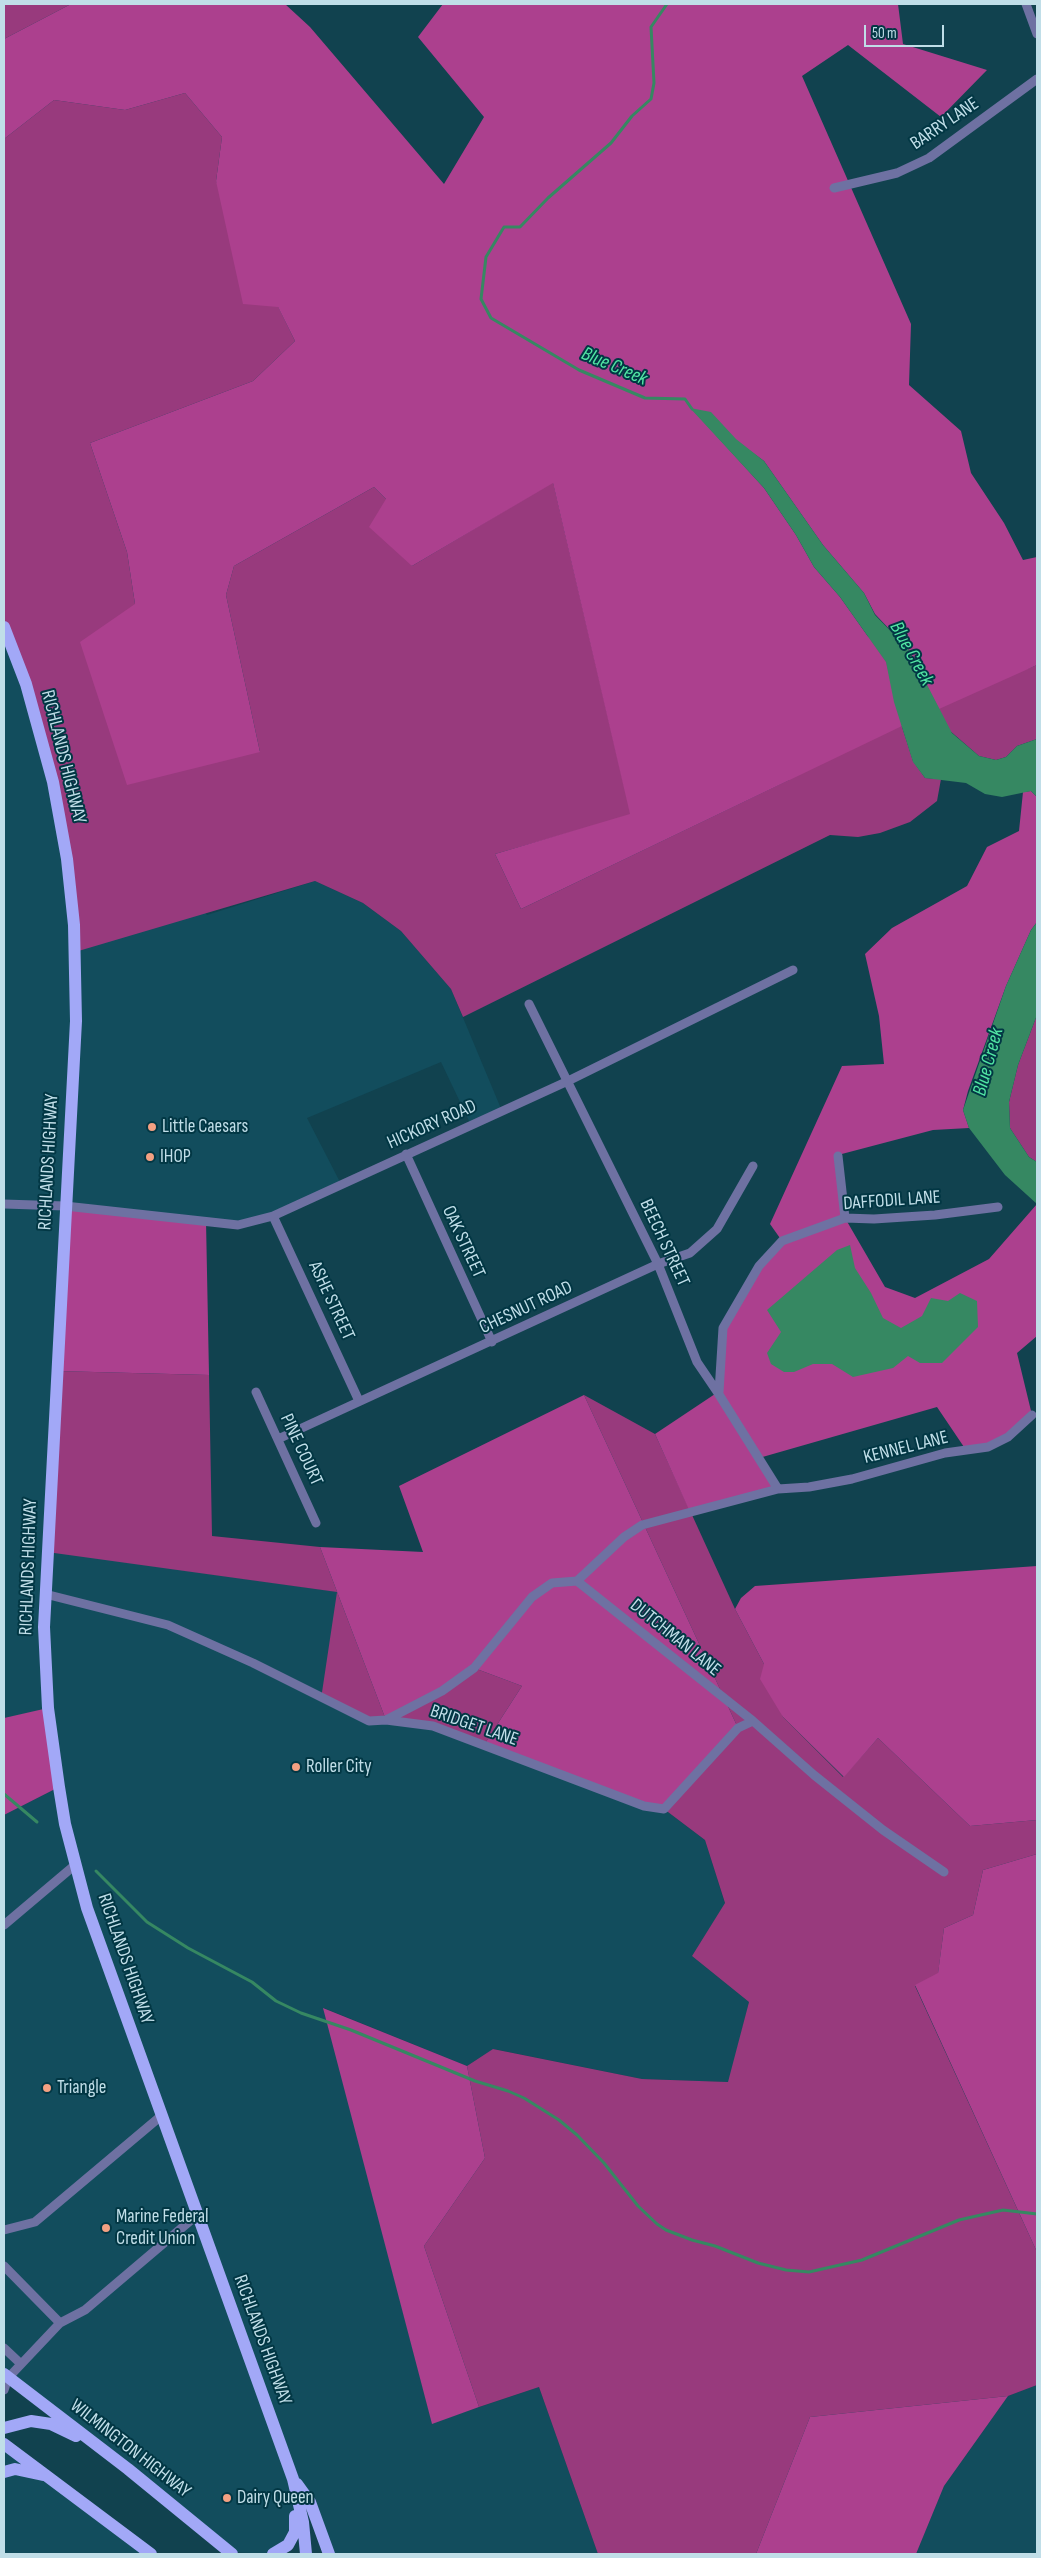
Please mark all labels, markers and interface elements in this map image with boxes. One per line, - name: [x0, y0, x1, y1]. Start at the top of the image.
- scale bar: [866, 15, 946, 47]
- text: 50 m: [872, 24, 897, 43]
- street label: BARRY LANE: [906, 93, 984, 155]
- water label: Blue Creek: [577, 342, 651, 392]
- water label: Blue Creek: [884, 618, 938, 690]
- street label: RICHLANDS HIGHWAY: [35, 688, 91, 826]
- water label: Blue Creek: [968, 1025, 1010, 1099]
- street label: RICHLANDS HIGHWAY: [34, 1093, 64, 1231]
- street label: HICKORY ROAD: [384, 1095, 480, 1155]
- place label: Little Caesars: [162, 1116, 248, 1138]
- marker: Little Caesars: [146, 1121, 158, 1133]
- place label: IHOP: [160, 1146, 191, 1168]
- marker: IHOP: [144, 1151, 156, 1163]
- street label: DAFFODIL LANE: [843, 1186, 941, 1216]
- street label: BEECH STREET: [634, 1196, 694, 1290]
- street label: OAK STREET: [436, 1202, 490, 1282]
- street label: ASHE STREET: [303, 1258, 359, 1344]
- street label: CHESNUT ROAD: [476, 1277, 576, 1339]
- street label: PINE COURT: [275, 1411, 327, 1489]
- street label: KENNEL LANE: [861, 1426, 951, 1470]
- street label: RICHLANDS HIGHWAY: [15, 1498, 43, 1636]
- street label: DUTCHMAN LANE: [625, 1595, 725, 1681]
- street label: BRIDGET LANE: [427, 1700, 521, 1752]
- place label: Roller City: [306, 1756, 372, 1778]
- marker: Roller City: [290, 1761, 302, 1773]
- street label: RICHLANDS HIGHWAY: [92, 1891, 158, 2027]
- place label: Triangle: [57, 2077, 106, 2099]
- marker: Triangle: [41, 2082, 53, 2094]
- place label: Marine Federal Credit Union: [116, 2206, 209, 2250]
- marker: Marine Federal Credit Union: [100, 2222, 112, 2234]
- street label: RICHLANDS HIGHWAY: [228, 2272, 296, 2408]
- street label: WILMINGTON HIGHWAY: [65, 2395, 195, 2503]
- place label: Dairy Queen: [237, 2487, 314, 2509]
- marker: Dairy Queen: [221, 2492, 233, 2504]

